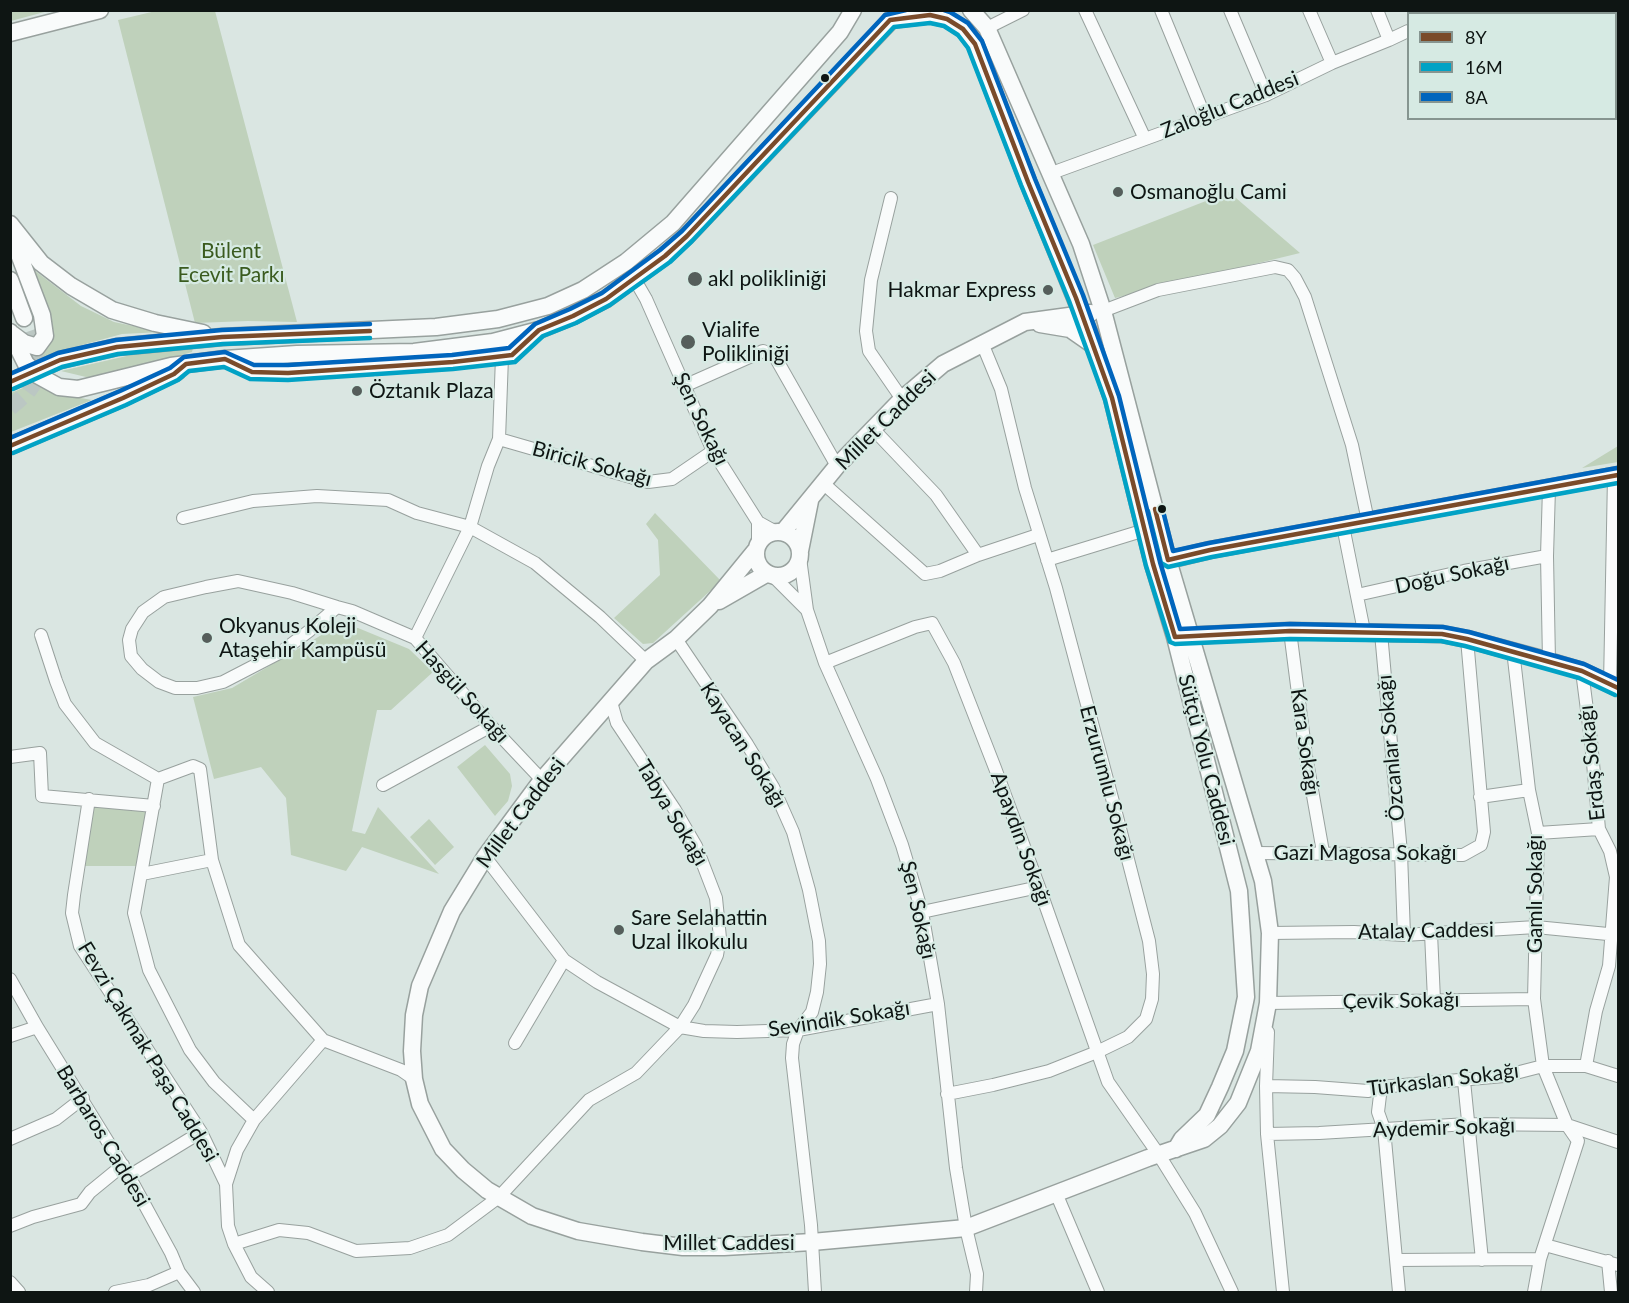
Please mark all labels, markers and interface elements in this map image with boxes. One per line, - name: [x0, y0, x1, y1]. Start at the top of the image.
- legend: [1407, 12, 1617, 120]
- text: 8Y: [1465, 26, 1487, 48]
- text: 16M: [1465, 56, 1503, 78]
- street label: Zaloğlu Caddesi: [1158, 66, 1302, 144]
- unlabelled marker: [819, 72, 831, 84]
- text: 8A: [1465, 86, 1488, 108]
- place label: Osmanoğlu Cami: [1130, 179, 1287, 205]
- marker: Osmanoğlu Cami: [1111, 185, 1125, 199]
- park label: Bülent Ecevit Parkı: [177, 238, 285, 288]
- place label: akl polikliniği: [708, 266, 826, 292]
- marker: akl polikliniği: [686, 270, 704, 288]
- place label: Hakmar Express: [888, 277, 1036, 303]
- marker: Hakmar Express: [1041, 283, 1055, 297]
- place label: Vialife Polikliniği: [702, 317, 789, 367]
- marker: Vialife Polikliniği: [679, 333, 697, 351]
- street label: Millet Caddesi: [831, 365, 941, 475]
- street label: Şen Sokağı: [668, 369, 734, 469]
- place label: Öztanık Plaza: [369, 378, 494, 404]
- marker: Öztanık Plaza: [350, 384, 364, 398]
- street label: Biricik Sokağı: [530, 436, 654, 492]
- unlabelled marker: [1156, 503, 1168, 515]
- street label: Doğu Sokağı: [1393, 551, 1511, 599]
- place label: Okyanus Koleji Ataşehir Kampüsü: [219, 613, 386, 663]
- marker: Okyanus Koleji Ataşehir Kampüsü: [200, 631, 214, 645]
- street label: Hasgül Sokağı: [410, 636, 514, 748]
- street label: Sütçü Yolu Caddesi: [1173, 672, 1239, 848]
- street label: Özcanlar Sokağı: [1372, 674, 1410, 822]
- street label: Kayacan Sokağı: [694, 678, 792, 812]
- street label: Kara Sokağı: [1285, 687, 1325, 797]
- street label: Erzurumlu Sokağı: [1074, 703, 1140, 863]
- street label: Erdaş Sokağı: [1573, 704, 1611, 822]
- street label: Millet Caddesi: [471, 753, 571, 873]
- street label: Tabya Sokağı: [631, 756, 713, 870]
- street label: Apaydın Sokağı: [985, 768, 1057, 910]
- street label: Gamlı Sokağı: [1522, 835, 1548, 953]
- street label: Gazi Magosa Sokağı: [1273, 840, 1457, 866]
- street label: Şen Sokağı: [894, 859, 942, 961]
- place label: Sare Selahattin Uzal İlkokulu: [631, 905, 767, 955]
- street label: Atalay Caddesi: [1358, 917, 1494, 945]
- marker: Sare Selahattin Uzal İlkokulu: [612, 923, 626, 937]
- street label: Fevzi Çakmak Paşa Caddesi: [72, 937, 224, 1167]
- street label: Çevik Sokağı: [1342, 987, 1460, 1015]
- street label: Sevindik Sokağı: [766, 995, 912, 1043]
- street label: Türkaslan Sokağı: [1366, 1058, 1520, 1102]
- street label: Barbaros Caddesi: [51, 1061, 155, 1211]
- street label: Aydemir Sokağı: [1372, 1113, 1516, 1143]
- street label: Millet Caddesi: [663, 1230, 795, 1256]

